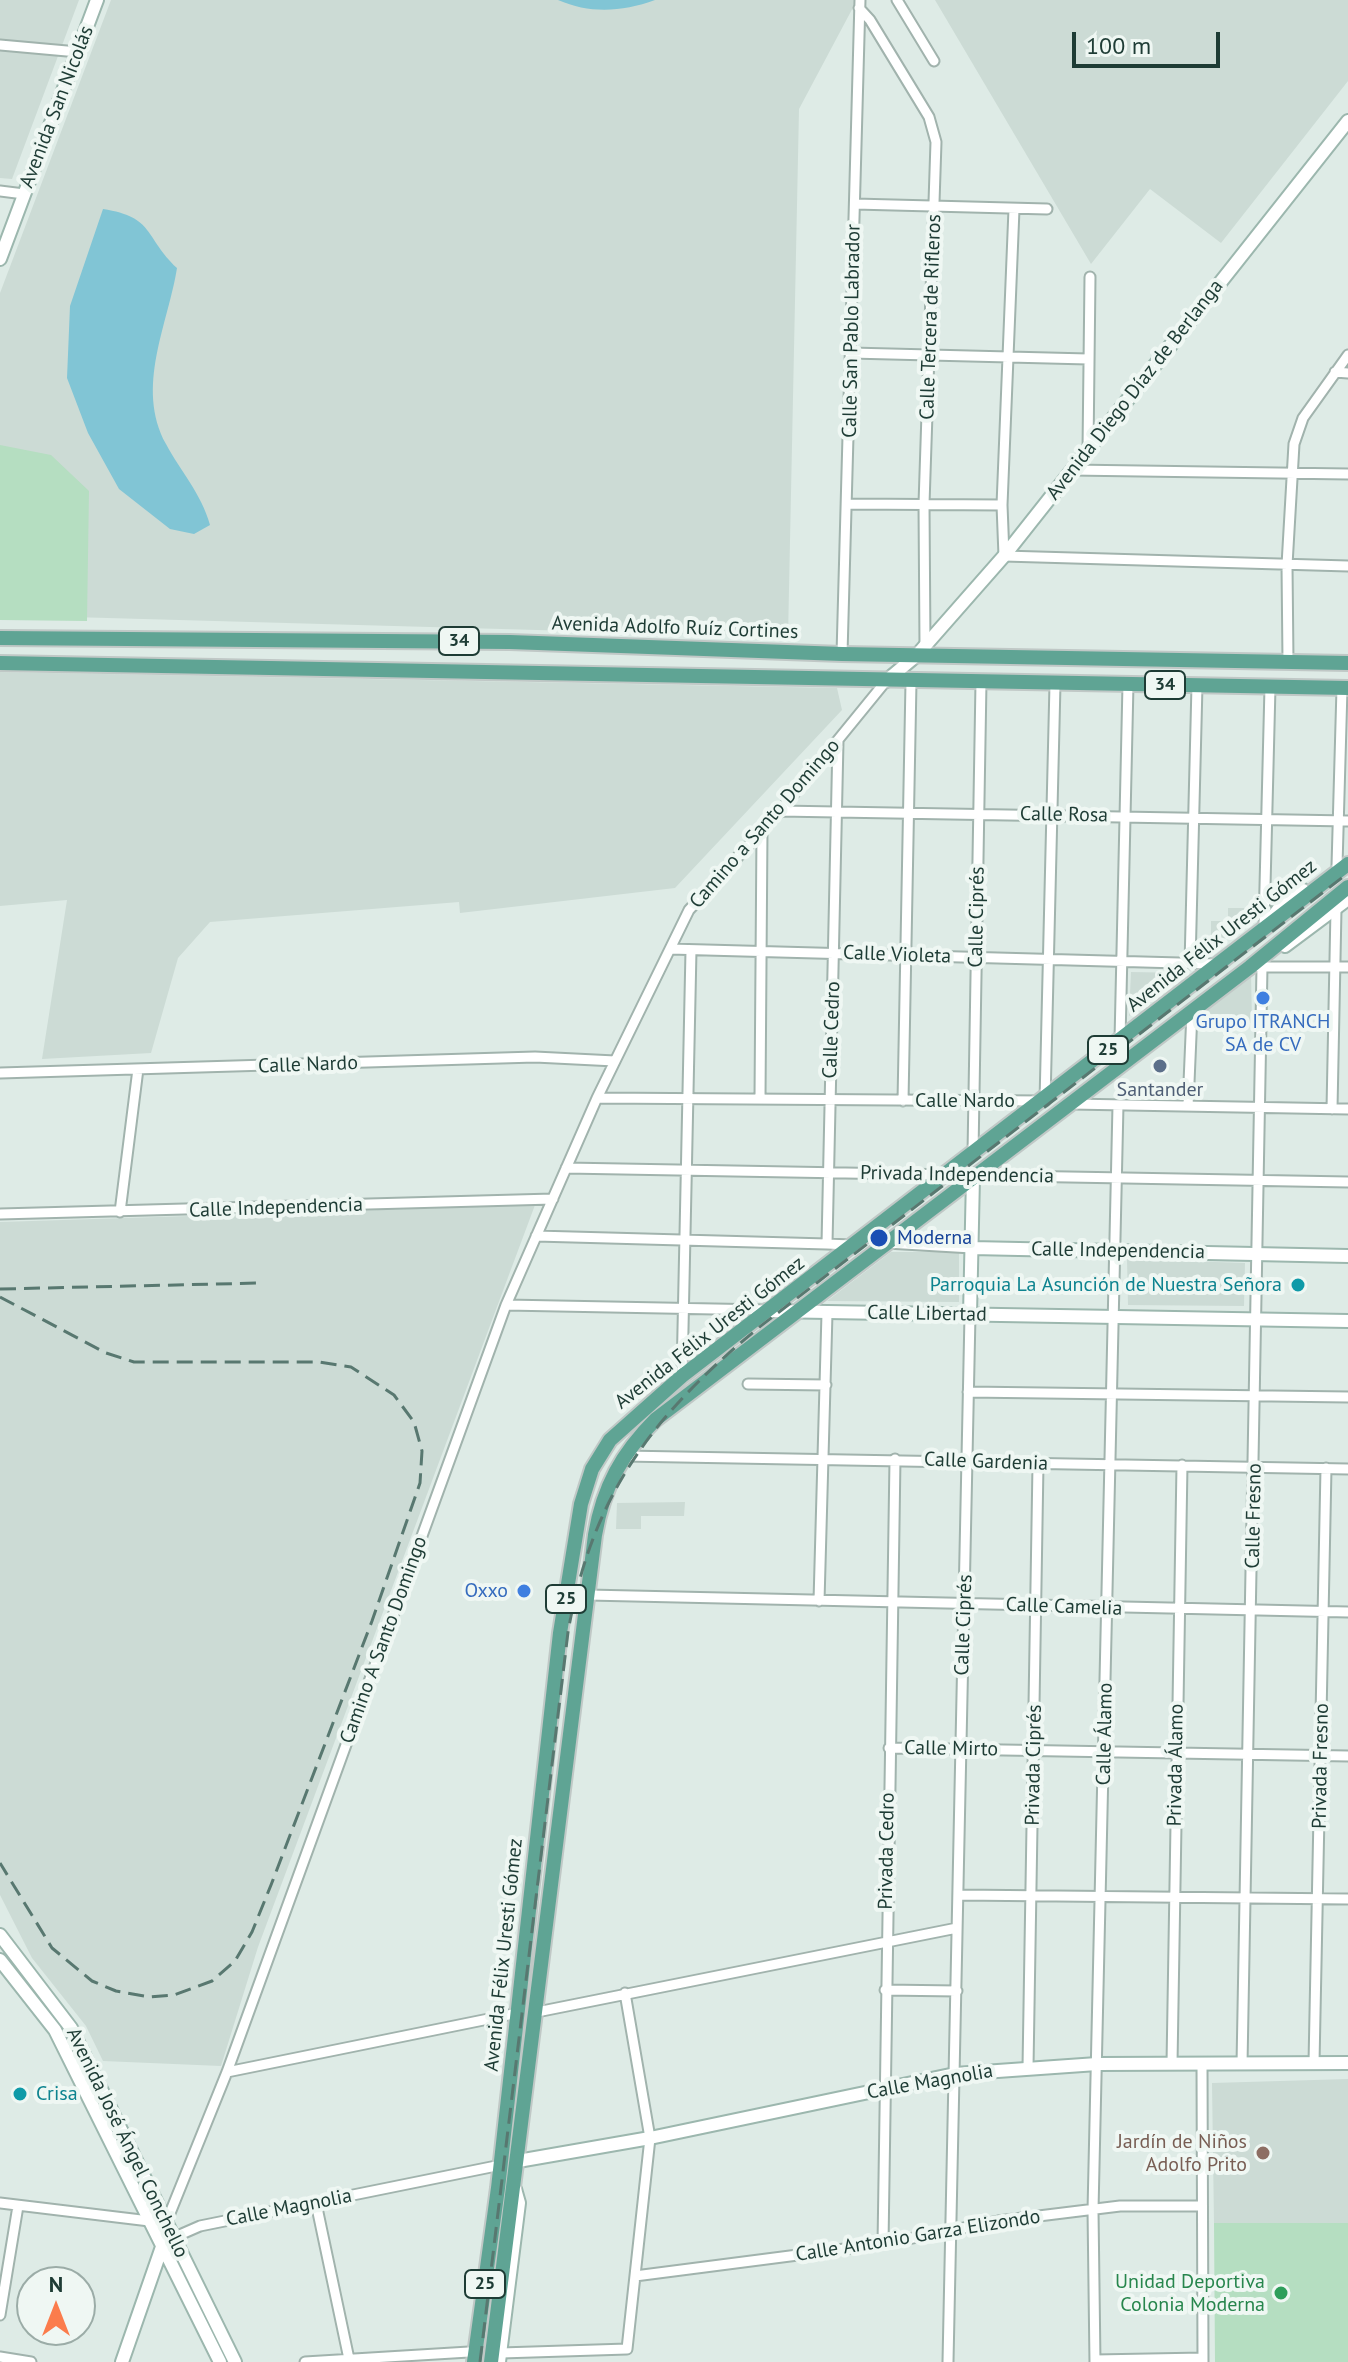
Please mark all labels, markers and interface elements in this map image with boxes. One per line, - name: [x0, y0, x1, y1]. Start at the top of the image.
- scale bar: [1076, 16, 1224, 66]
- street label: Avenida San Nicolás: [15, 22, 99, 192]
- text: 100 m: [1086, 30, 1151, 61]
- street label: Calle Tercera de Rifleros: [915, 214, 947, 420]
- street label: Calle San Pablo Labrador: [838, 224, 866, 438]
- street label: Avenida Diego Díaz de Berlanga: [1042, 275, 1228, 505]
- street label: Avenida Adolfo Ruíz Cortines: [551, 612, 799, 644]
- road number: 34: [439, 627, 479, 655]
- road number: 34: [1145, 671, 1185, 699]
- street label: Camino a Santo Domingo: [685, 734, 845, 914]
- street label: Calle Rosa: [1020, 802, 1108, 828]
- street label: Avenida Félix Uresti Gómez: [1122, 854, 1322, 1018]
- street label: Calle Ciprés: [964, 866, 990, 968]
- street label: Calle Violeta: [842, 941, 952, 969]
- street label: Calle Cedro: [818, 981, 846, 1079]
- marker: Grupo ITRANCH SA de CV: [1254, 989, 1272, 1007]
- place label: Grupo ITRANCH SA de CV: [1195, 1010, 1331, 1057]
- road number: 25: [1088, 1036, 1128, 1064]
- street label: Calle Nardo: [258, 1051, 358, 1079]
- marker: Santander: [1151, 1057, 1169, 1075]
- place label: Santander: [1117, 1078, 1203, 1102]
- street label: Calle Nardo: [915, 1089, 1015, 1113]
- street label: Privada Independencia: [860, 1161, 1054, 1189]
- street label: Calle Independencia: [189, 1193, 363, 1223]
- place label: Moderna: [897, 1226, 972, 1250]
- marker: Moderna: [868, 1227, 890, 1249]
- street label: Calle Independencia: [1031, 1237, 1205, 1265]
- street label: Avenida Félix Uresti Gómez: [610, 1251, 810, 1415]
- place label: Parroquia La Asunción de Nuestra Señora: [930, 1273, 1282, 1297]
- marker: Parroquia La Asunción de Nuestra Señora: [1289, 1276, 1307, 1294]
- street label: Calle Libertad: [867, 1301, 987, 1327]
- street label: Calle Gardenia: [923, 1448, 1049, 1476]
- street label: Calle Fresno: [1241, 1463, 1267, 1569]
- street label: Camino A Santo Domingo: [335, 1533, 433, 1747]
- street label: Calle Ciprés: [950, 1574, 978, 1676]
- place label: Oxxo: [464, 1579, 508, 1603]
- marker: Oxxo: [515, 1582, 533, 1600]
- road number: 25: [546, 1585, 586, 1613]
- street label: Calle Camelia: [1005, 1593, 1123, 1621]
- street label: Calle Álamo: [1092, 1682, 1118, 1786]
- street label: Privada Álamo: [1163, 1703, 1189, 1827]
- street label: Privada Fresno: [1308, 1703, 1334, 1829]
- street label: Privada Ciprés: [1021, 1704, 1047, 1826]
- street label: Calle Mirto: [904, 1736, 998, 1762]
- street label: Privada Cedro: [874, 1792, 900, 1910]
- street label: Avenida Félix Uresti Gómez: [480, 1837, 528, 2073]
- street label: Avenida José Ángel Conchello: [61, 2024, 193, 2262]
- street label: Calle Magnolia: [865, 2059, 995, 2105]
- place label: Crisa: [36, 2082, 78, 2106]
- marker: Crisa: [11, 2085, 29, 2103]
- place label: Jardín de Niños Adolfo Prito: [1117, 2130, 1247, 2177]
- marker: Jardín de Niños Adolfo Prito: [1254, 2144, 1272, 2162]
- street label: Calle Magnolia: [224, 2184, 354, 2232]
- street label: Calle Antonio Garza Elizondo: [794, 2205, 1042, 2267]
- north arrow: [16, 2266, 96, 2346]
- text: N: [49, 2270, 63, 2298]
- road number: 25: [465, 2270, 505, 2298]
- place label: Unidad Deportiva Colonia Moderna: [1115, 2270, 1265, 2317]
- marker: Unidad Deportiva Colonia Moderna: [1272, 2284, 1290, 2302]

